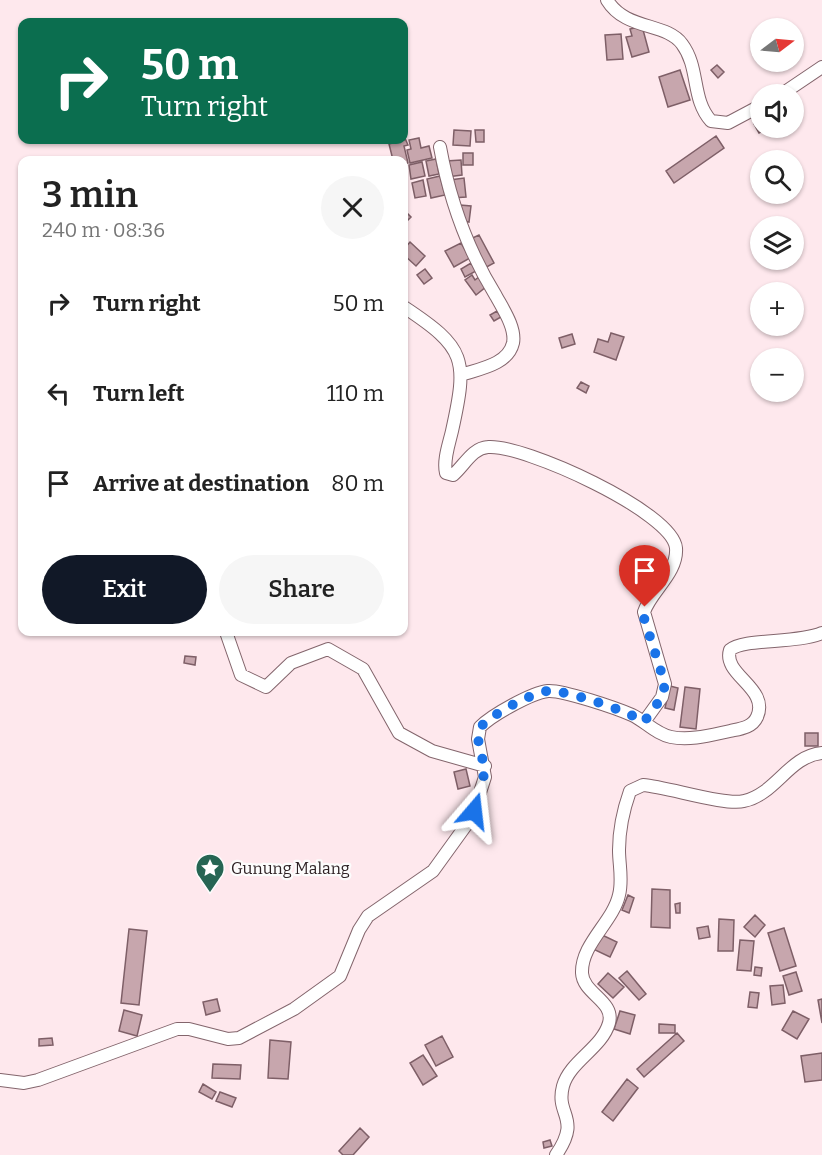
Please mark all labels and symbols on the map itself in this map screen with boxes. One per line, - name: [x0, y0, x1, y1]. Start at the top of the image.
- north arrow: [750, 18, 804, 72]
- pin: [619, 545, 670, 607]
- position arrow: [442, 779, 506, 843]
- place icon: Gunung Malang: [194, 852, 226, 894]
- place label: Gunung Malang: [231, 859, 350, 878]

